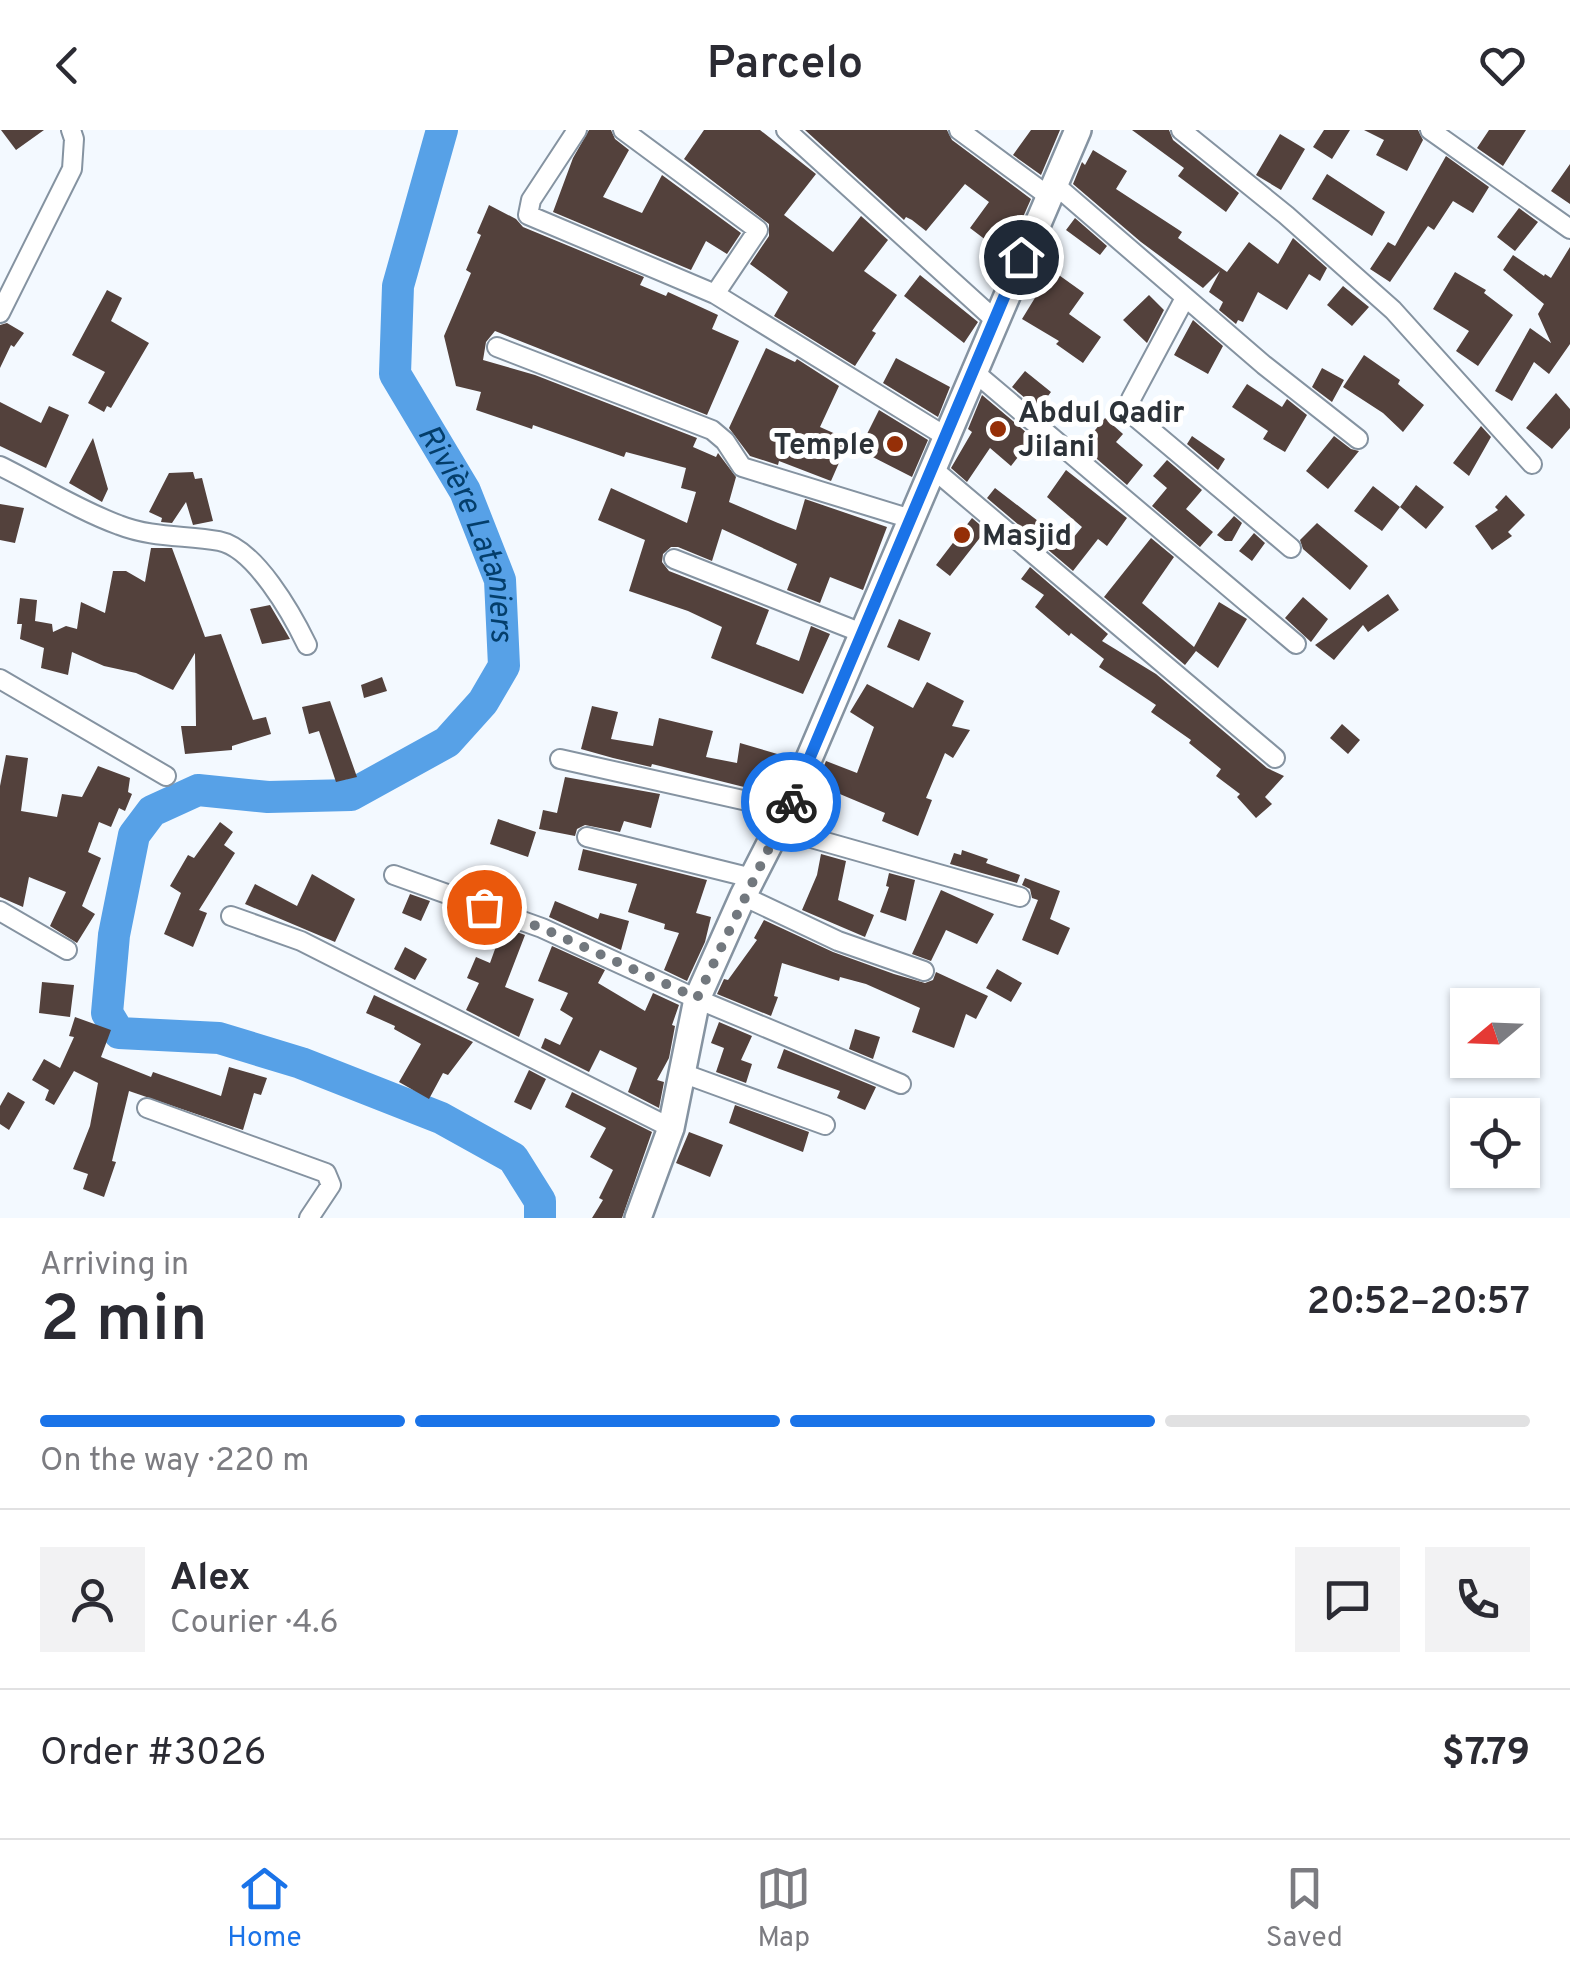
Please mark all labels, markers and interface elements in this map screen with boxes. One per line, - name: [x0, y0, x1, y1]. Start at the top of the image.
- text: Parcelo: [707, 37, 863, 94]
- icon: back: [40, 38, 95, 93]
- icon: heart: [1475, 38, 1530, 93]
- pin: [979, 215, 1064, 300]
- icon: home: [994, 230, 1049, 285]
- place label: Abdul Qadir Jilani: [1018, 396, 1185, 467]
- water label: Rivière Lataniers: [407, 418, 520, 644]
- marker: Abdul Qadir Jilani: [987, 418, 1009, 440]
- place label: Temple: [774, 428, 875, 465]
- marker: Temple: [884, 433, 906, 455]
- place label: Masjid: [982, 519, 1072, 556]
- marker: Masjid: [951, 524, 973, 546]
- courier: [741, 752, 841, 852]
- icon: bike: [764, 775, 819, 830]
- pin: [442, 865, 527, 950]
- icon: bag: [457, 880, 512, 935]
- north arrow: [1450, 988, 1540, 1078]
- map controls: [1450, 988, 1540, 1188]
- button: locate: [1450, 1098, 1540, 1188]
- text: Arriving in: [40, 1246, 189, 1286]
- text: 20:52–20:57: [1307, 1279, 1530, 1328]
- text: 2 min: [40, 1282, 208, 1364]
- text: On the way · 220 m: [40, 1442, 309, 1482]
- button: person: [40, 1547, 145, 1652]
- button: chat: [1295, 1547, 1400, 1652]
- button: phone: [1425, 1547, 1530, 1652]
- text: Alex: [170, 1555, 250, 1604]
- text: Courier · 4.6: [170, 1604, 339, 1644]
- text: Order #3026: [40, 1730, 266, 1779]
- text: $7.79: [1442, 1730, 1530, 1779]
- tab: Home: [227, 1861, 302, 1957]
- tab: Map: [756, 1861, 811, 1957]
- tab: Saved: [1266, 1861, 1343, 1957]

